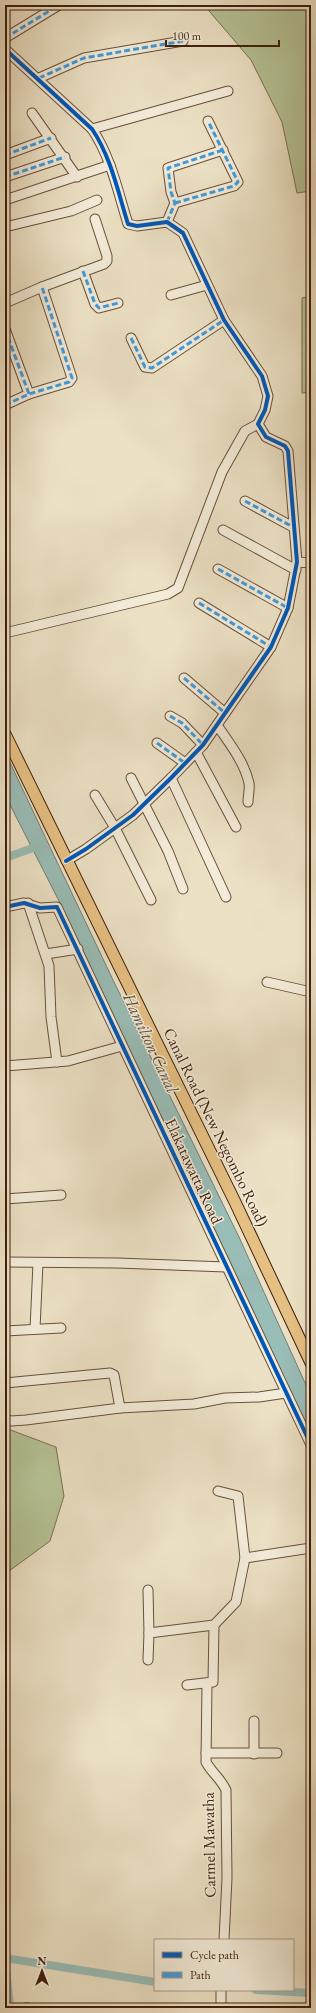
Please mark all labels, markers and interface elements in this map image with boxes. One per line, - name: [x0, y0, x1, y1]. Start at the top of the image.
- scale bar: [166, 22, 279, 48]
- text: 100 m: [172, 28, 202, 44]
- water label: Hamilton Canal: [118, 989, 184, 1098]
- street label: Canal Road (New Negombo Road): [159, 1024, 273, 1230]
- street label: Elakatawatta Road: [160, 1115, 228, 1228]
- street label: Carmel Mawatha: [198, 1791, 220, 1898]
- legend: [154, 1939, 294, 1991]
- text: Cycle path: [190, 1947, 239, 1963]
- north arrow: [22, 1951, 62, 1991]
- text: N: [38, 1954, 47, 1968]
- text: Path: [190, 1967, 211, 1983]

